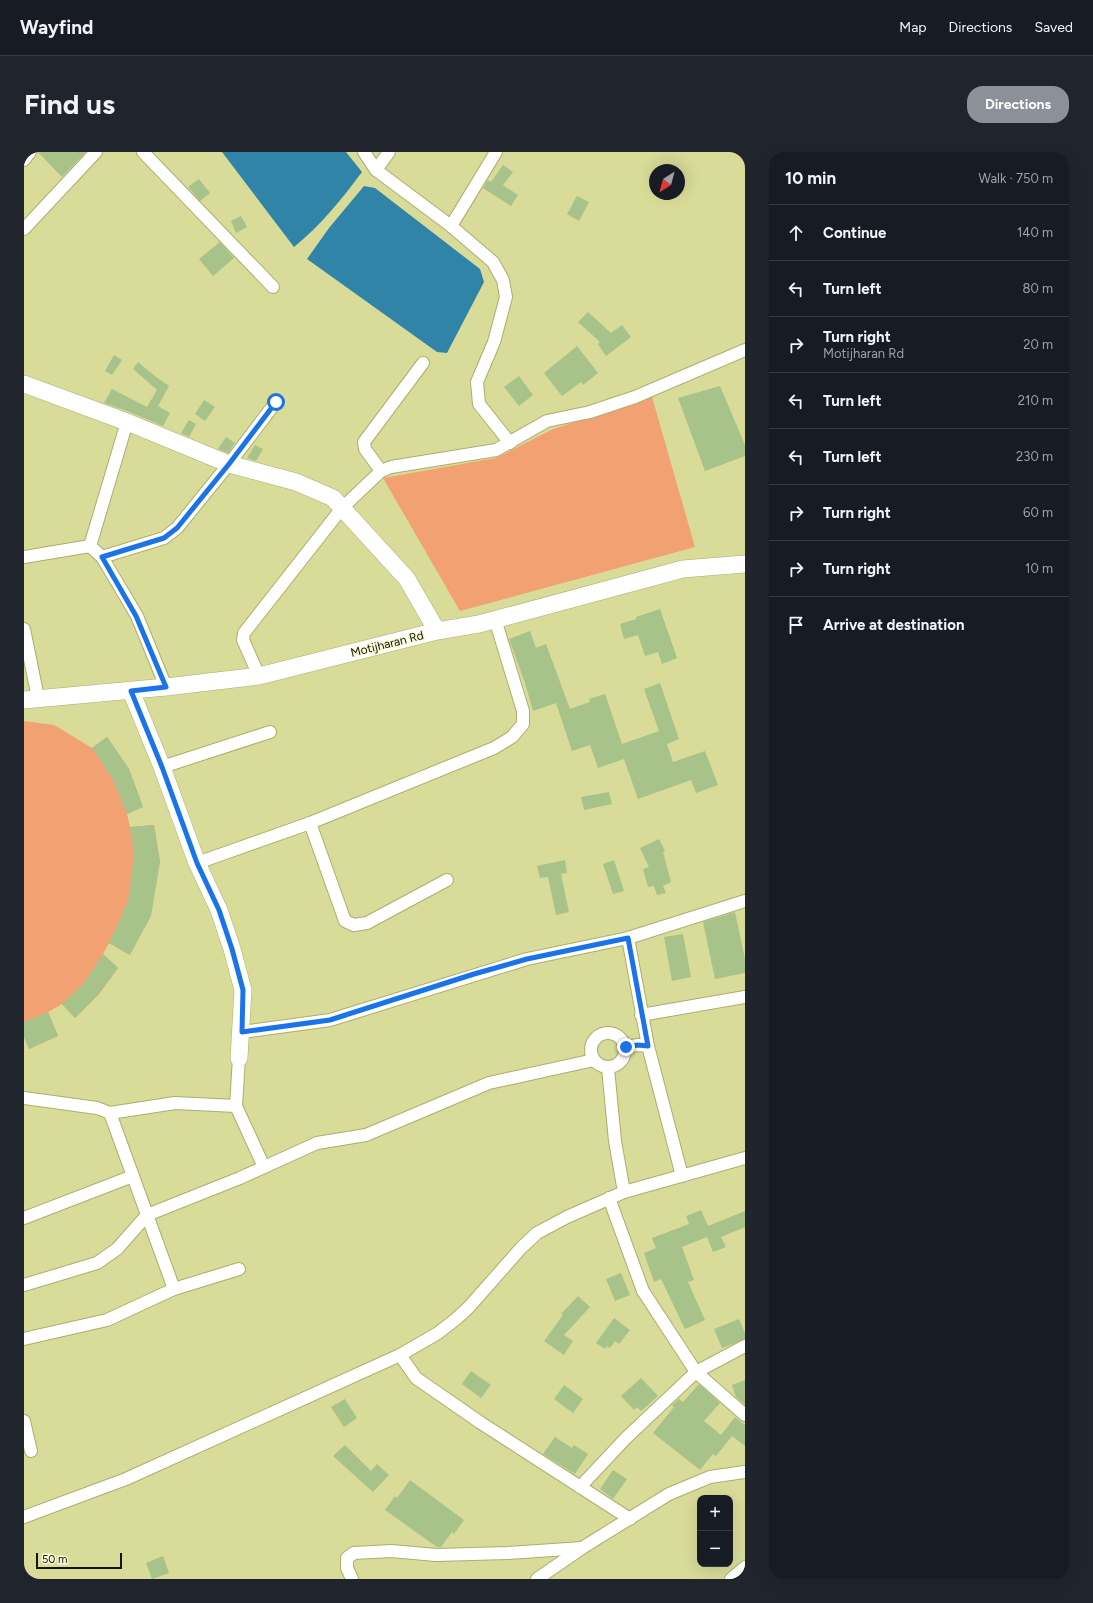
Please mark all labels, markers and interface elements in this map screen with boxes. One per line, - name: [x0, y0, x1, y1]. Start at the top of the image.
- text: Wayfind: [20, 16, 93, 39]
- text: Map: [899, 19, 927, 36]
- text: Directions: [949, 19, 1012, 36]
- text: Saved: [1034, 19, 1073, 36]
- button: Directions: [967, 86, 1069, 123]
- text: Find us: [24, 87, 115, 121]
- north arrow: [649, 164, 685, 200]
- text: 10 min: [785, 168, 836, 188]
- text: Walk · 750 m: [978, 171, 1053, 186]
- icon: ahead: [785, 222, 807, 244]
- text: Continue: [823, 224, 886, 242]
- text: 140 m: [1017, 225, 1053, 240]
- icon: left: [785, 278, 807, 300]
- text: Turn left: [823, 280, 881, 298]
- text: 80 m: [1022, 281, 1053, 296]
- text: Turn right: [823, 328, 891, 346]
- icon: right: [785, 334, 807, 356]
- text: 20 m: [1023, 337, 1053, 352]
- text: Motijharan Rd: [823, 346, 904, 361]
- icon: left: [785, 390, 807, 412]
- text: Turn left: [823, 392, 881, 410]
- route start: [267, 393, 285, 411]
- text: 210 m: [1018, 393, 1053, 408]
- icon: left: [785, 446, 807, 468]
- text: Turn left: [823, 448, 881, 466]
- text: 230 m: [1016, 449, 1053, 464]
- icon: right: [785, 502, 807, 524]
- text: Turn right: [823, 504, 891, 522]
- text: 60 m: [1023, 505, 1053, 520]
- icon: right: [785, 558, 807, 580]
- text: Turn right: [823, 560, 891, 578]
- text: 10 m: [1025, 561, 1053, 576]
- icon: arrive: [785, 614, 807, 636]
- text: Arrive at destination: [823, 616, 964, 634]
- street label: Motijharan Rd: [349, 628, 425, 660]
- route end: [617, 1038, 635, 1056]
- map controls: [697, 1495, 733, 1567]
- button: +: [697, 1495, 733, 1531]
- button: −: [697, 1531, 733, 1567]
- scale bar: [36, 1551, 122, 1570]
- text: 50 m: [42, 1553, 67, 1566]

